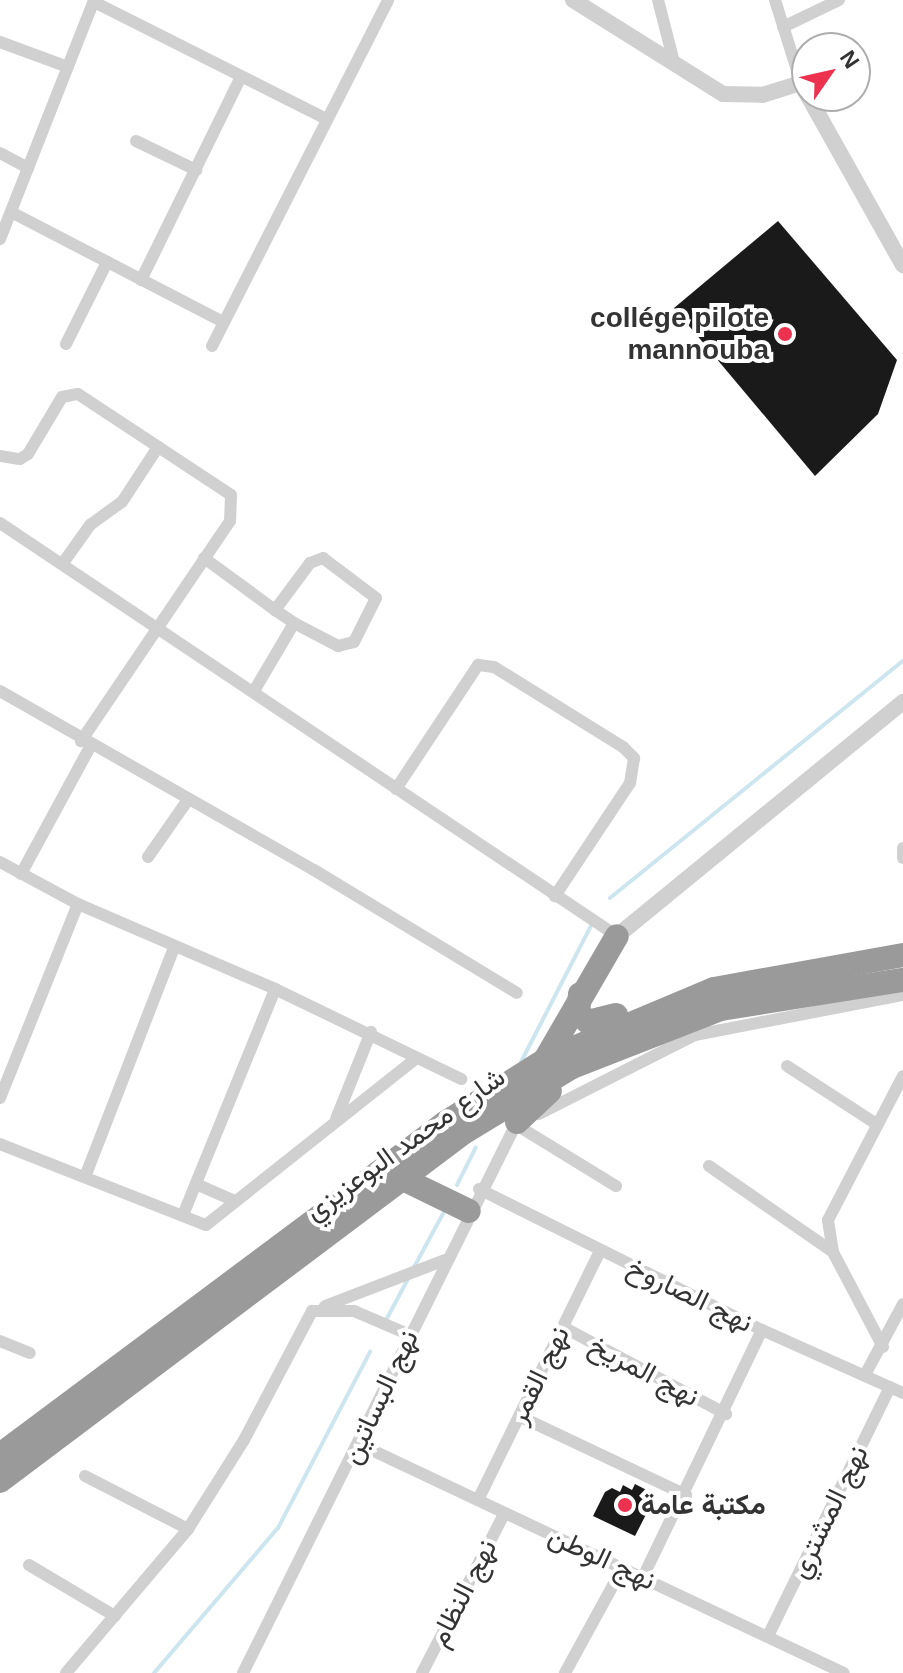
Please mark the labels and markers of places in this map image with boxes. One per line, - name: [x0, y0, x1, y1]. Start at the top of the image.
- place label: collége pilote mannouba: [590, 301, 769, 367]
- marker: collége pilote mannouba: [776, 325, 794, 343]
- place label: مكتبة عامة: [641, 1488, 766, 1522]
- marker: مكتبة عامة: [616, 1496, 634, 1514]

